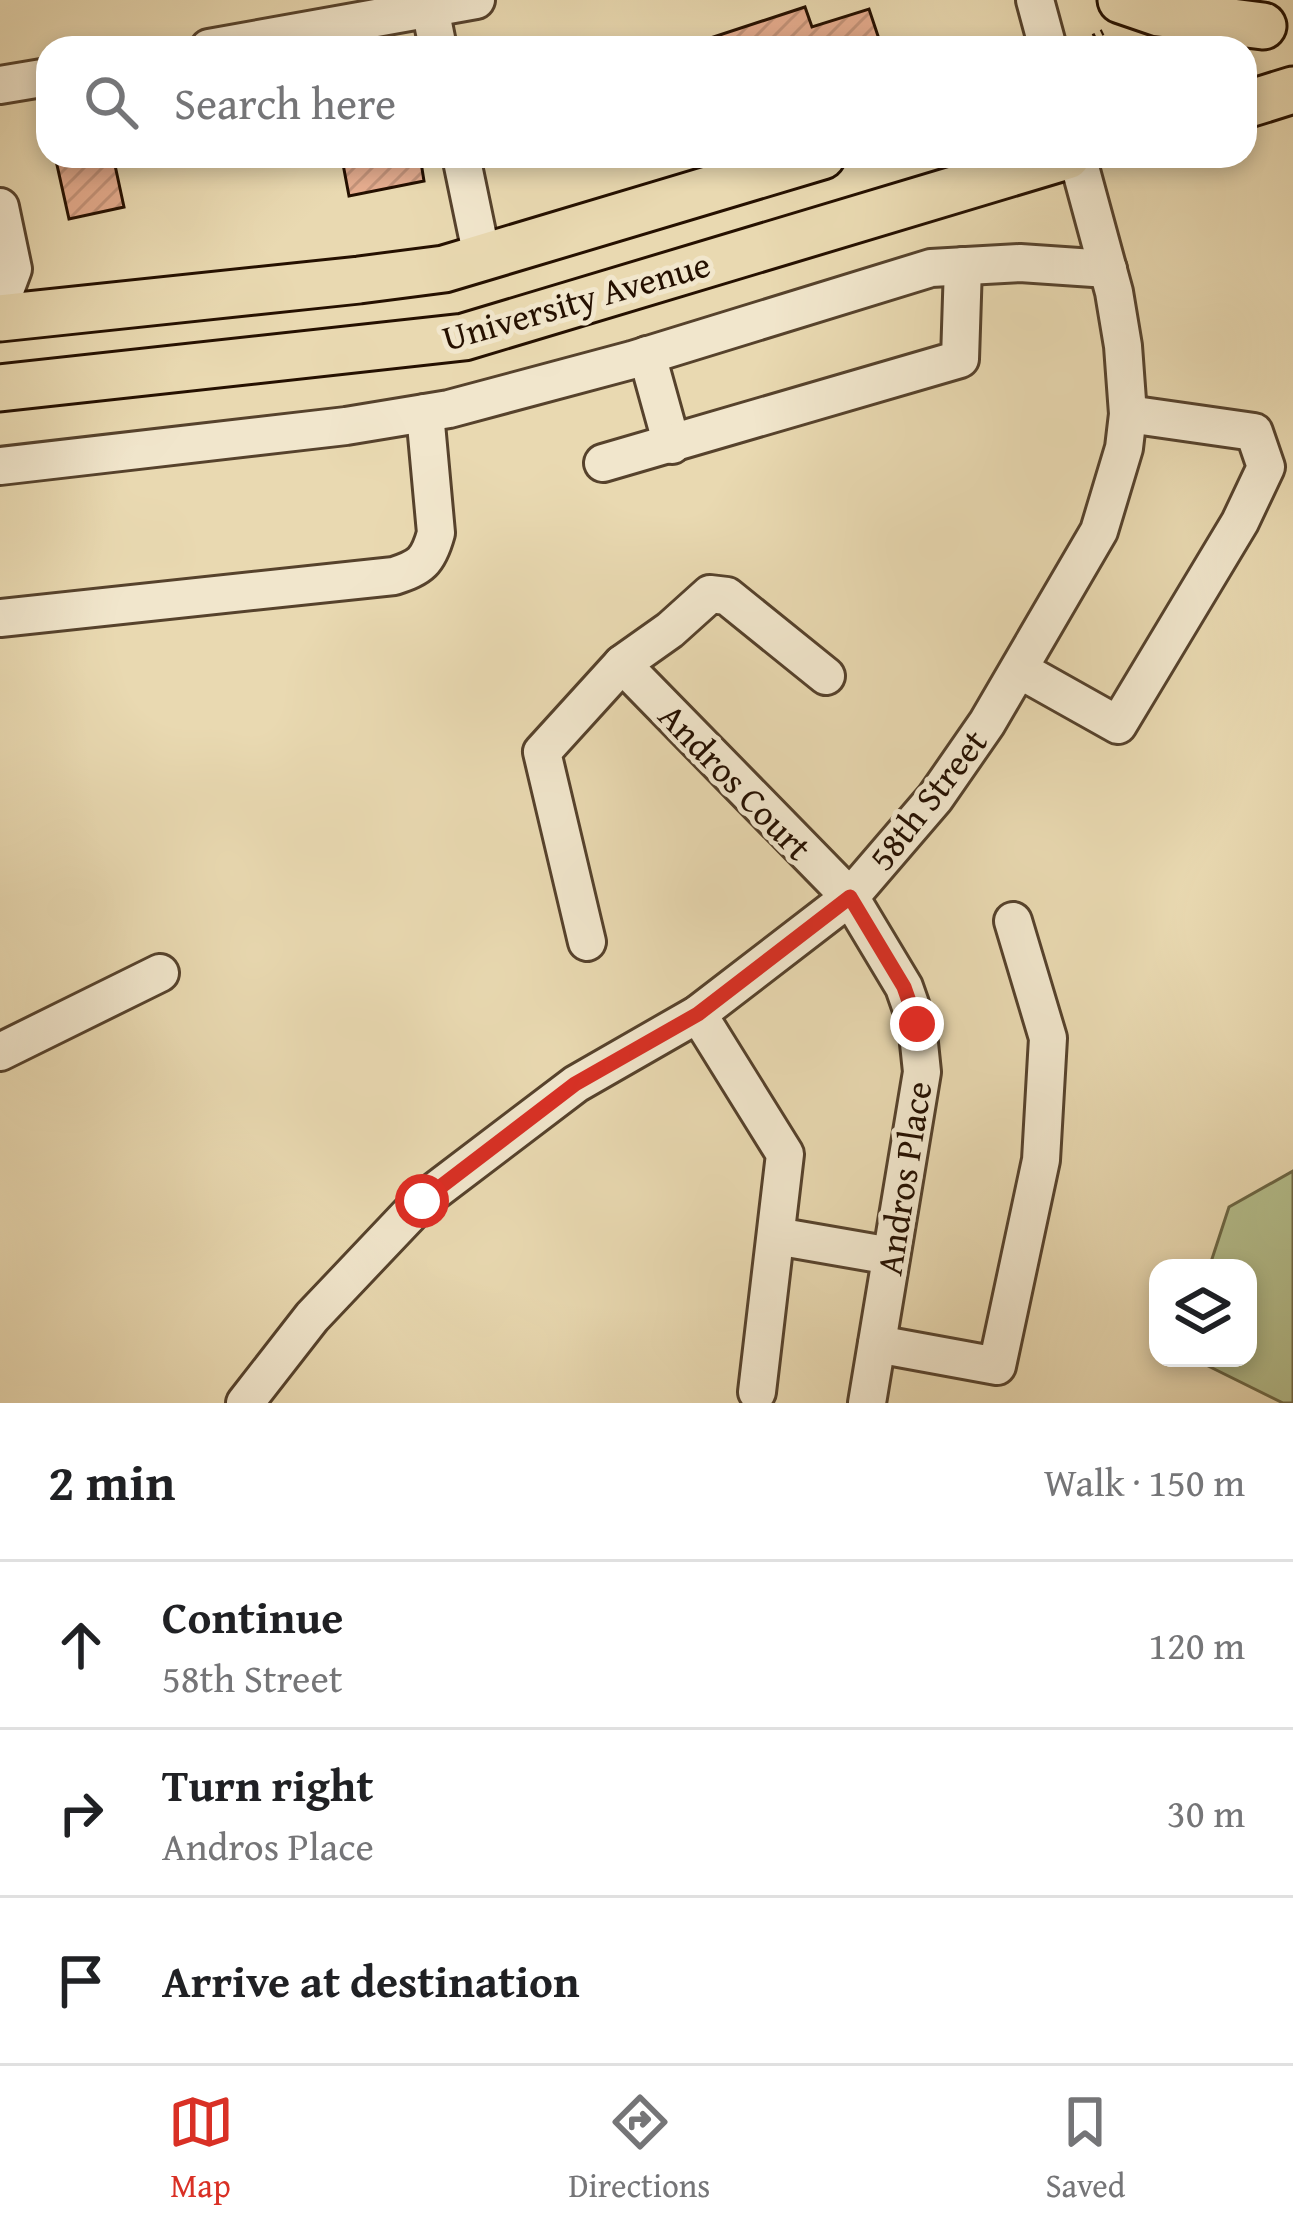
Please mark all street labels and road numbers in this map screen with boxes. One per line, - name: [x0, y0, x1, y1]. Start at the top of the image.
- street label: University Avenue: [436, 236, 716, 364]
- street label: Andros Court: [647, 690, 825, 872]
- street label: 58th Street: [855, 717, 999, 881]
- street label: Andros Place: [862, 1077, 944, 1279]

